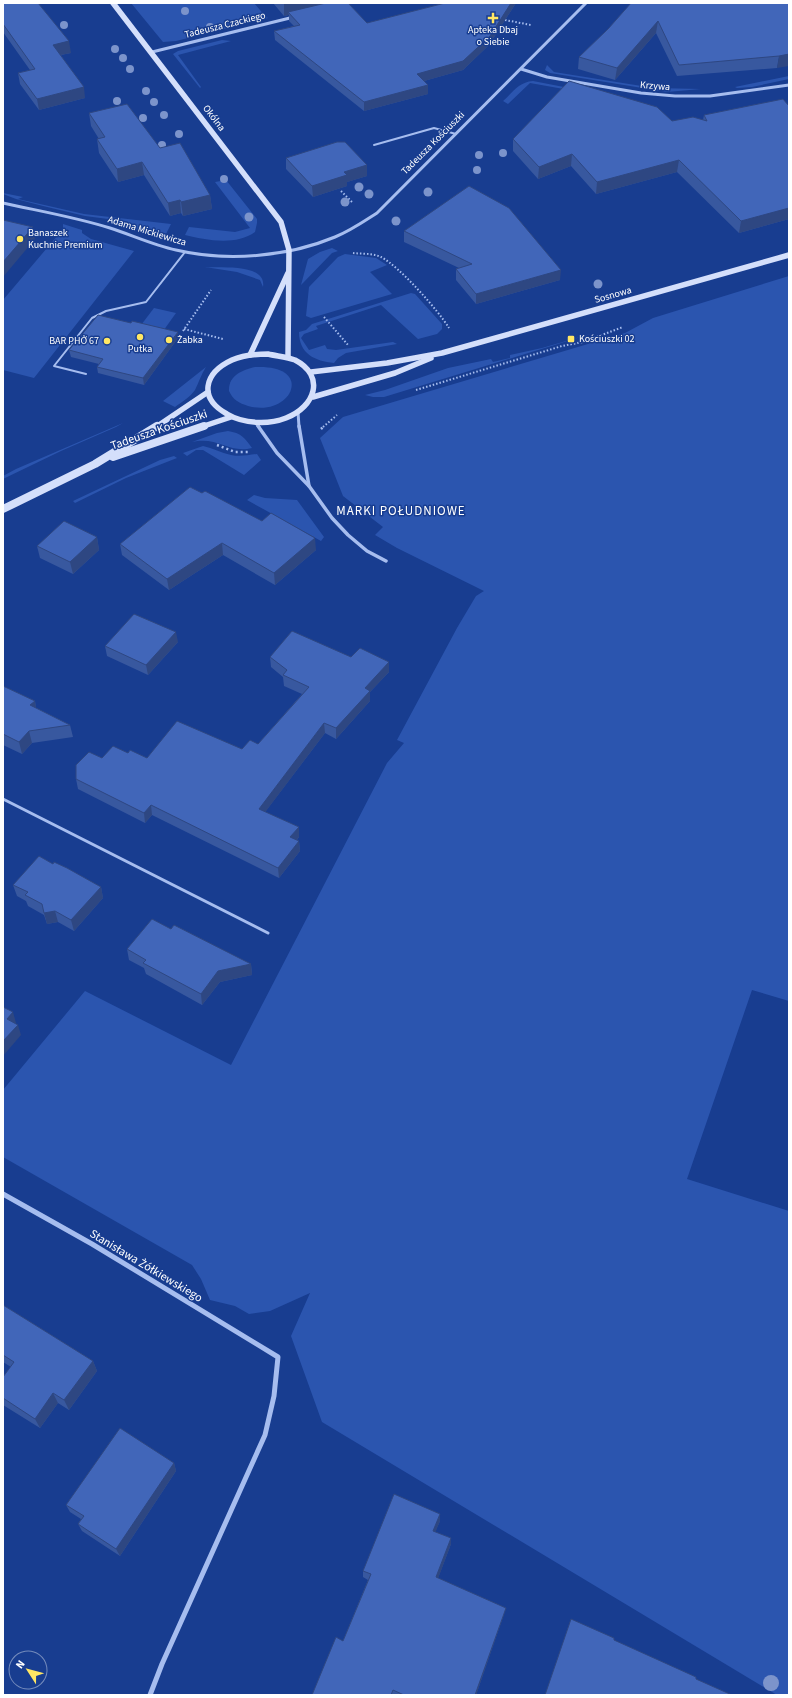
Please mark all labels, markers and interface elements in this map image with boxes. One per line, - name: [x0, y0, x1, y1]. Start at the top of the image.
- street label: Tadeusza Czackiego: [183, 8, 267, 42]
- marker: Apteka Dbaj o Siebie: [488, 13, 498, 23]
- place label: Apteka Dbaj o Siebie: [468, 23, 518, 49]
- street label: Krzywa: [639, 78, 671, 94]
- street label: Okólna: [199, 102, 229, 134]
- street label: Tadeusza Kościuszki: [398, 108, 468, 178]
- street label: Adama Mickiewicza: [106, 212, 188, 250]
- place label: Banaszek Kuchnie Premium: [28, 226, 102, 252]
- marker: Banaszek Kuchnie Premium: [15, 234, 25, 244]
- street label: Sosnowa: [593, 283, 633, 307]
- marker: Putka: [135, 332, 145, 342]
- place label: Kościuszki 02: [579, 332, 635, 346]
- place label: Żabka: [177, 333, 203, 347]
- place label: BAR PHỞ 67: [49, 334, 99, 348]
- marker: Kościuszki 02: [566, 334, 576, 344]
- marker: Żabka: [164, 335, 174, 345]
- marker: BAR PHỞ 67: [102, 336, 112, 346]
- place label: Putka: [128, 342, 152, 356]
- street label: Tadeusza Kościuszki: [108, 405, 210, 455]
- district label: MARKI POŁUDNIOWE: [336, 502, 466, 520]
- street label: Stanisława Żółkiewskiego: [86, 1225, 206, 1307]
- north arrow: [8, 1650, 48, 1690]
- text: N: [12, 1657, 29, 1672]

